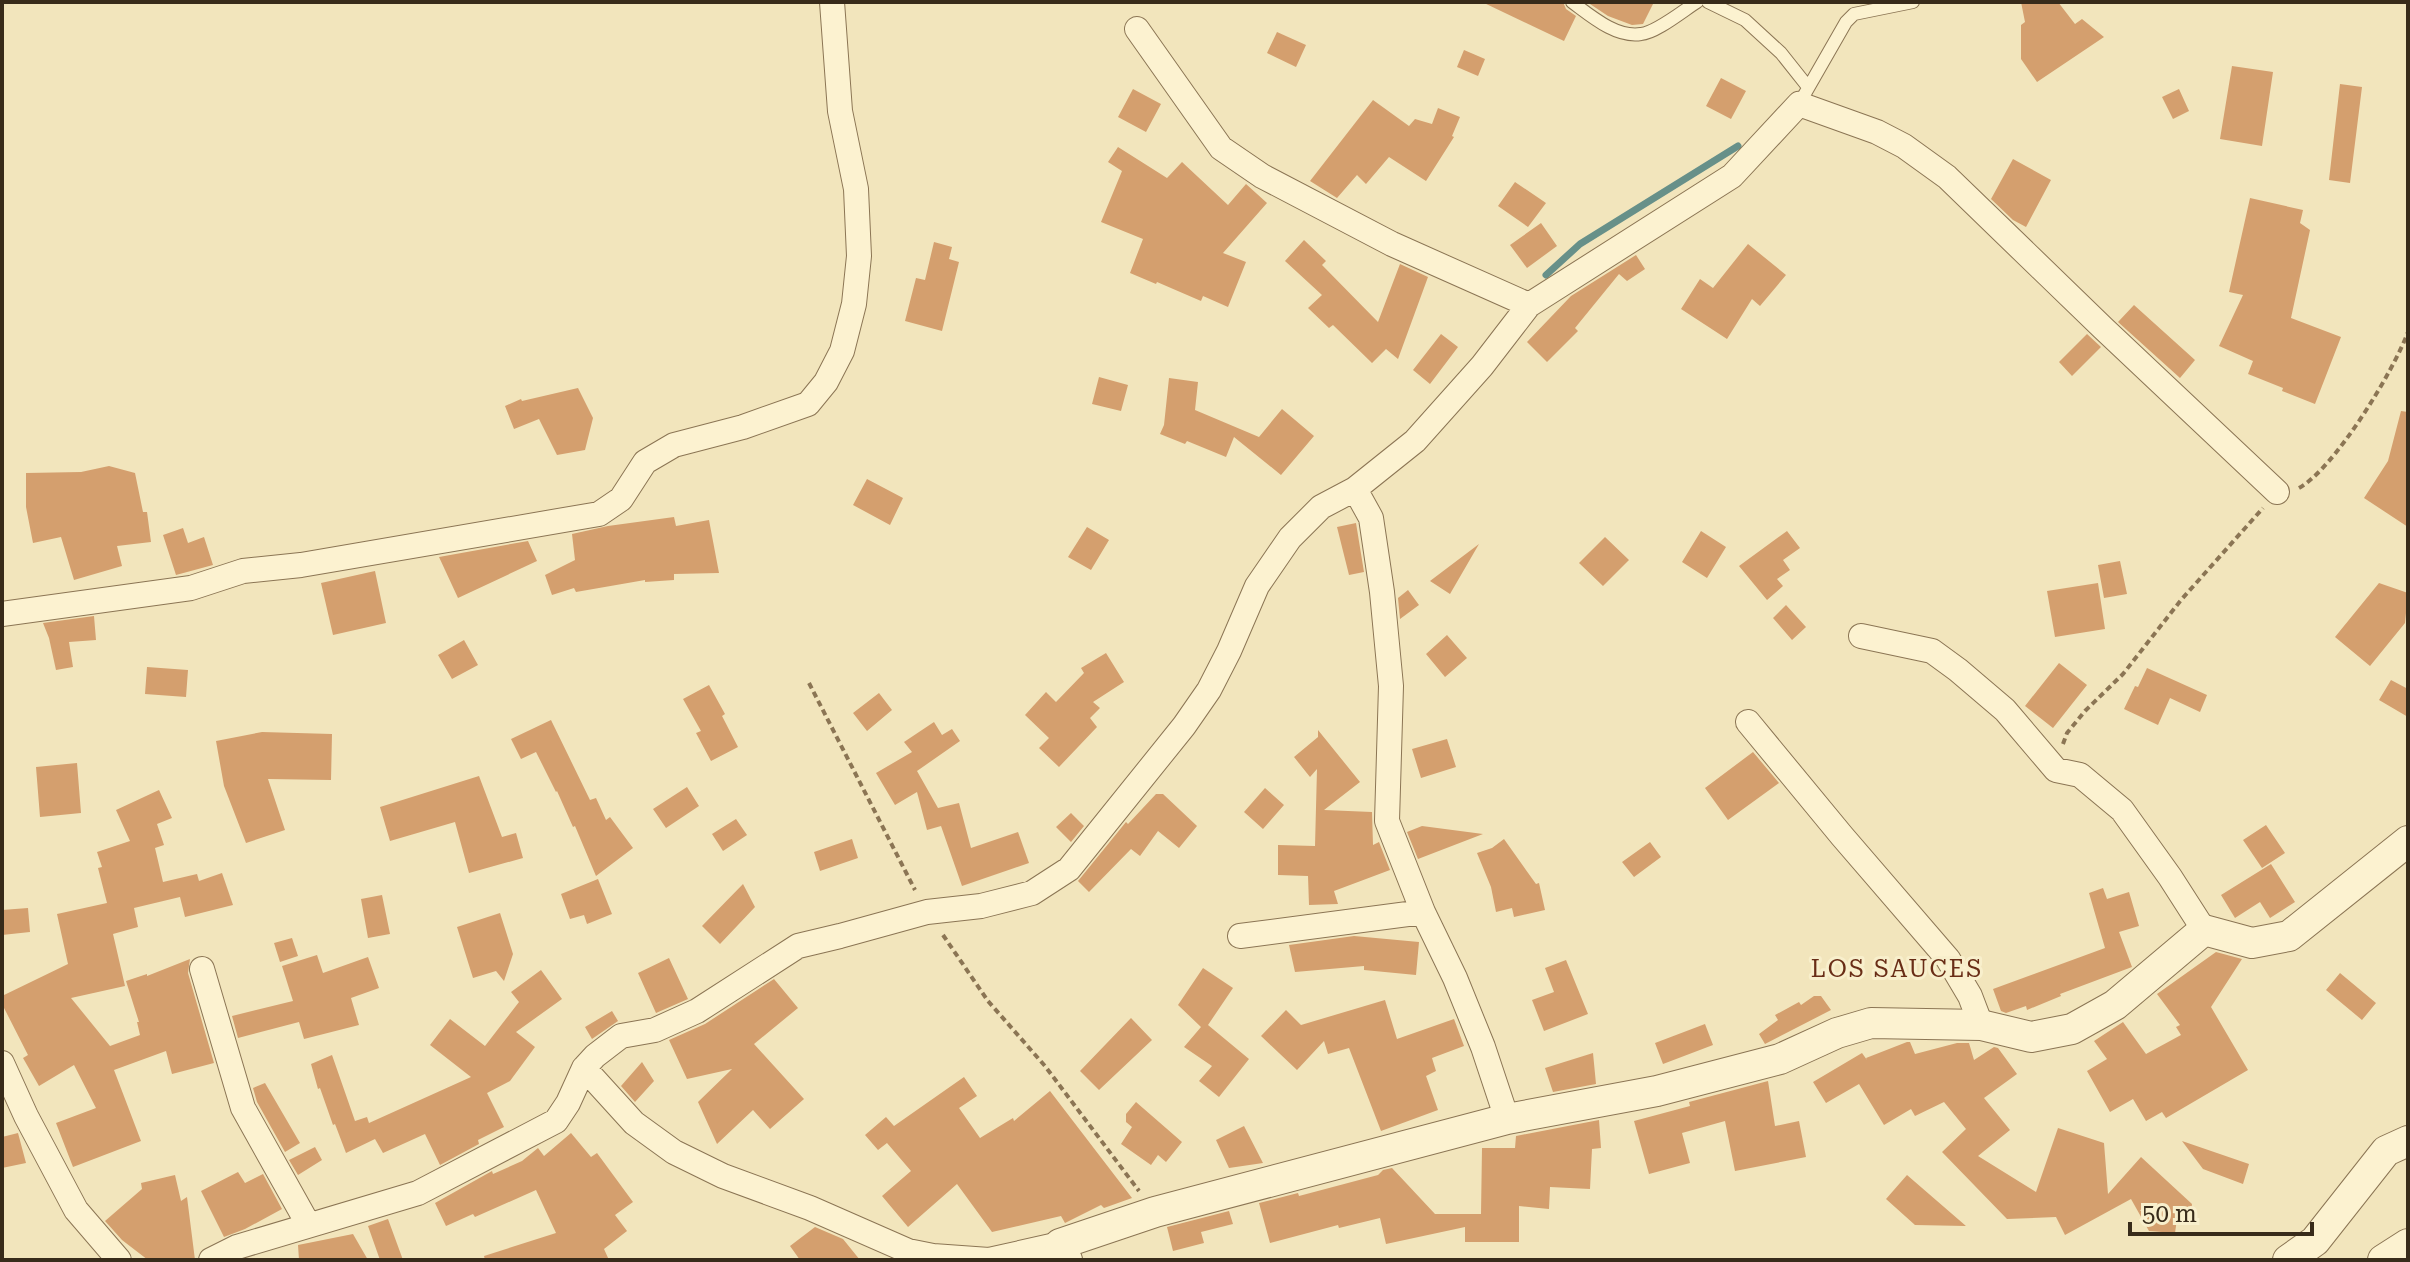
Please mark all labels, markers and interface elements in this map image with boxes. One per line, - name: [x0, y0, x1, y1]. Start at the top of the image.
- district label: LOS SAUCES: [1811, 955, 1983, 983]
- scale bar: [2130, 1186, 2312, 1236]
- text: 50 m: [2142, 1200, 2197, 1228]

